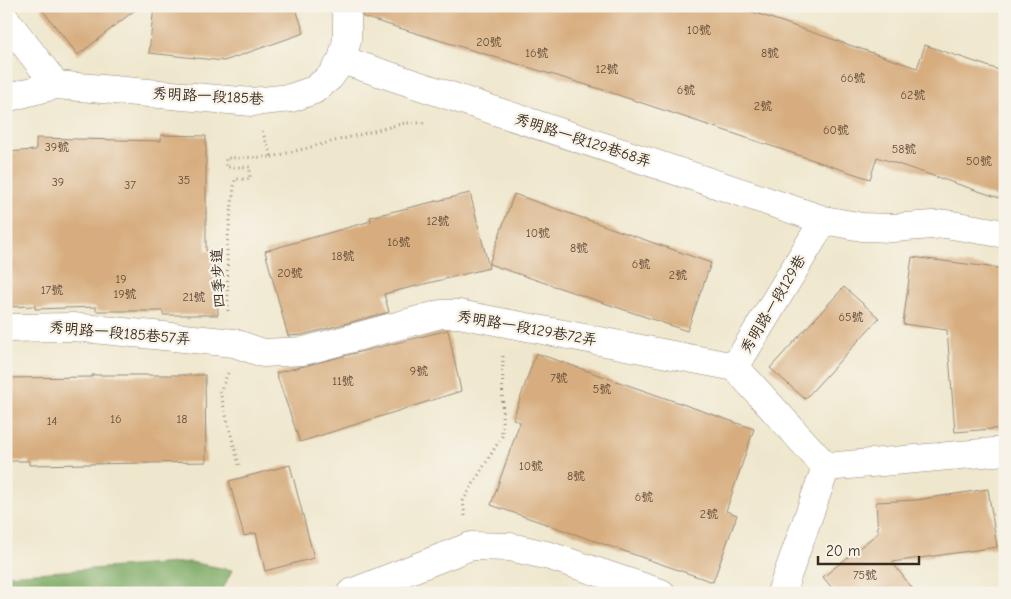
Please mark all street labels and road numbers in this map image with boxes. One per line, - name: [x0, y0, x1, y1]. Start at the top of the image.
- street label: 秀明路一段185巷: [152, 84, 264, 108]
- street label: 秀明路一段129巷68弄: [512, 109, 654, 171]
- street label: 四季步道: [207, 248, 229, 308]
- street label: 秀明路一段129巷: [737, 251, 809, 357]
- street label: 秀明路一段129巷72弄: [456, 307, 598, 349]
- street label: 秀明路一段185巷57弄: [48, 318, 192, 348]

